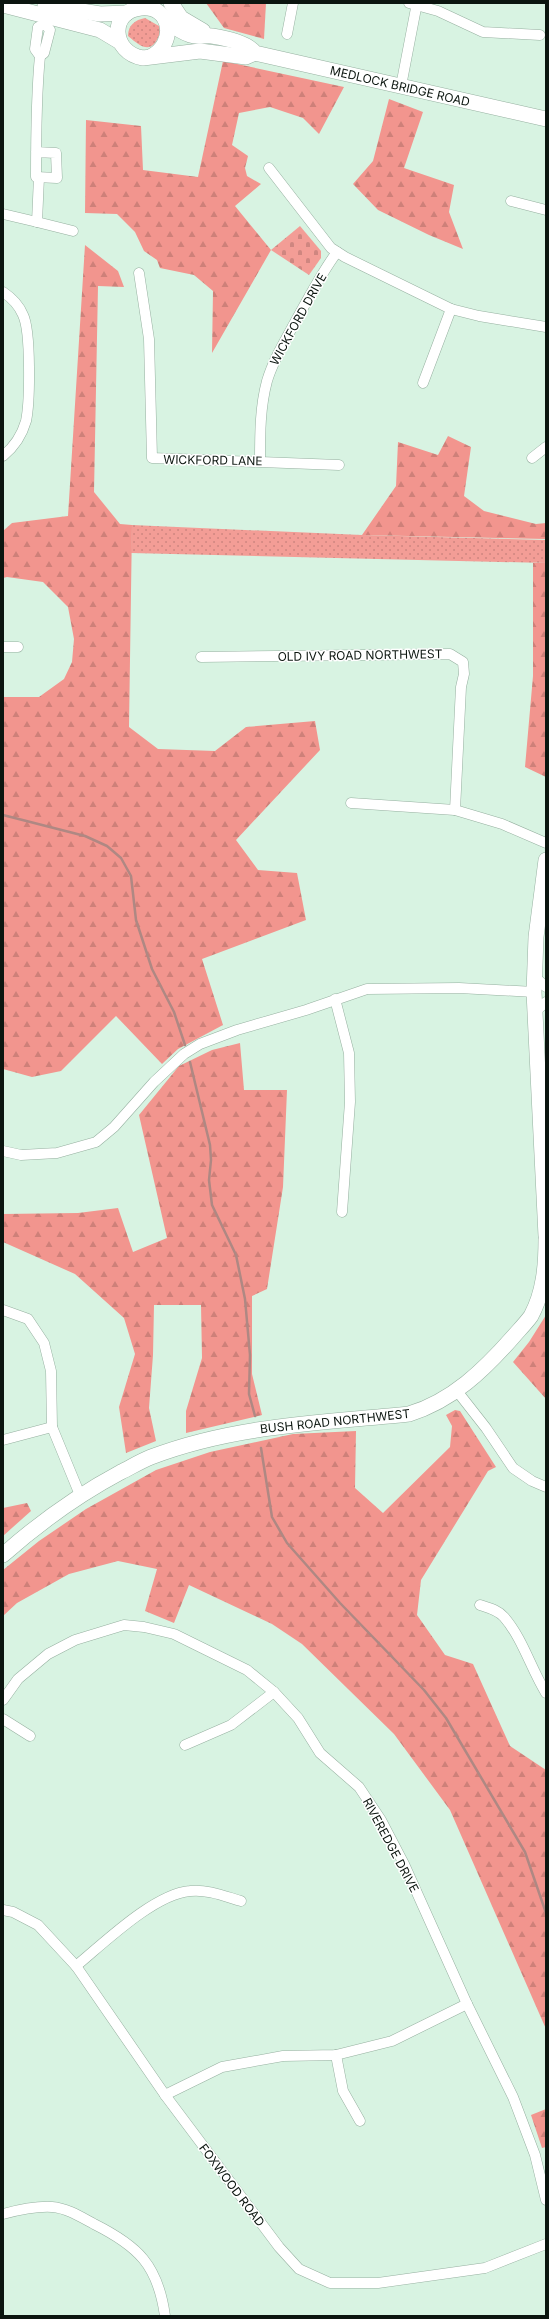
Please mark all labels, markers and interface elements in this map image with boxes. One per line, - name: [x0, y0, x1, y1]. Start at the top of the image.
- street label: MEDLOCK BRIDGE ROAD: [329, 63, 471, 109]
- street label: WICKFORD DRIVE: [266, 270, 330, 368]
- street label: WICKFORD LANE: [163, 452, 263, 468]
- street label: OLD IVY ROAD NORTHWEST: [277, 646, 443, 664]
- street label: BUSH ROAD NORTHWEST: [259, 1406, 411, 1436]
- street label: RIVEREDGE DRIVE: [360, 1795, 422, 1895]
- street label: FOXWOOD ROAD: [196, 2141, 268, 2229]

